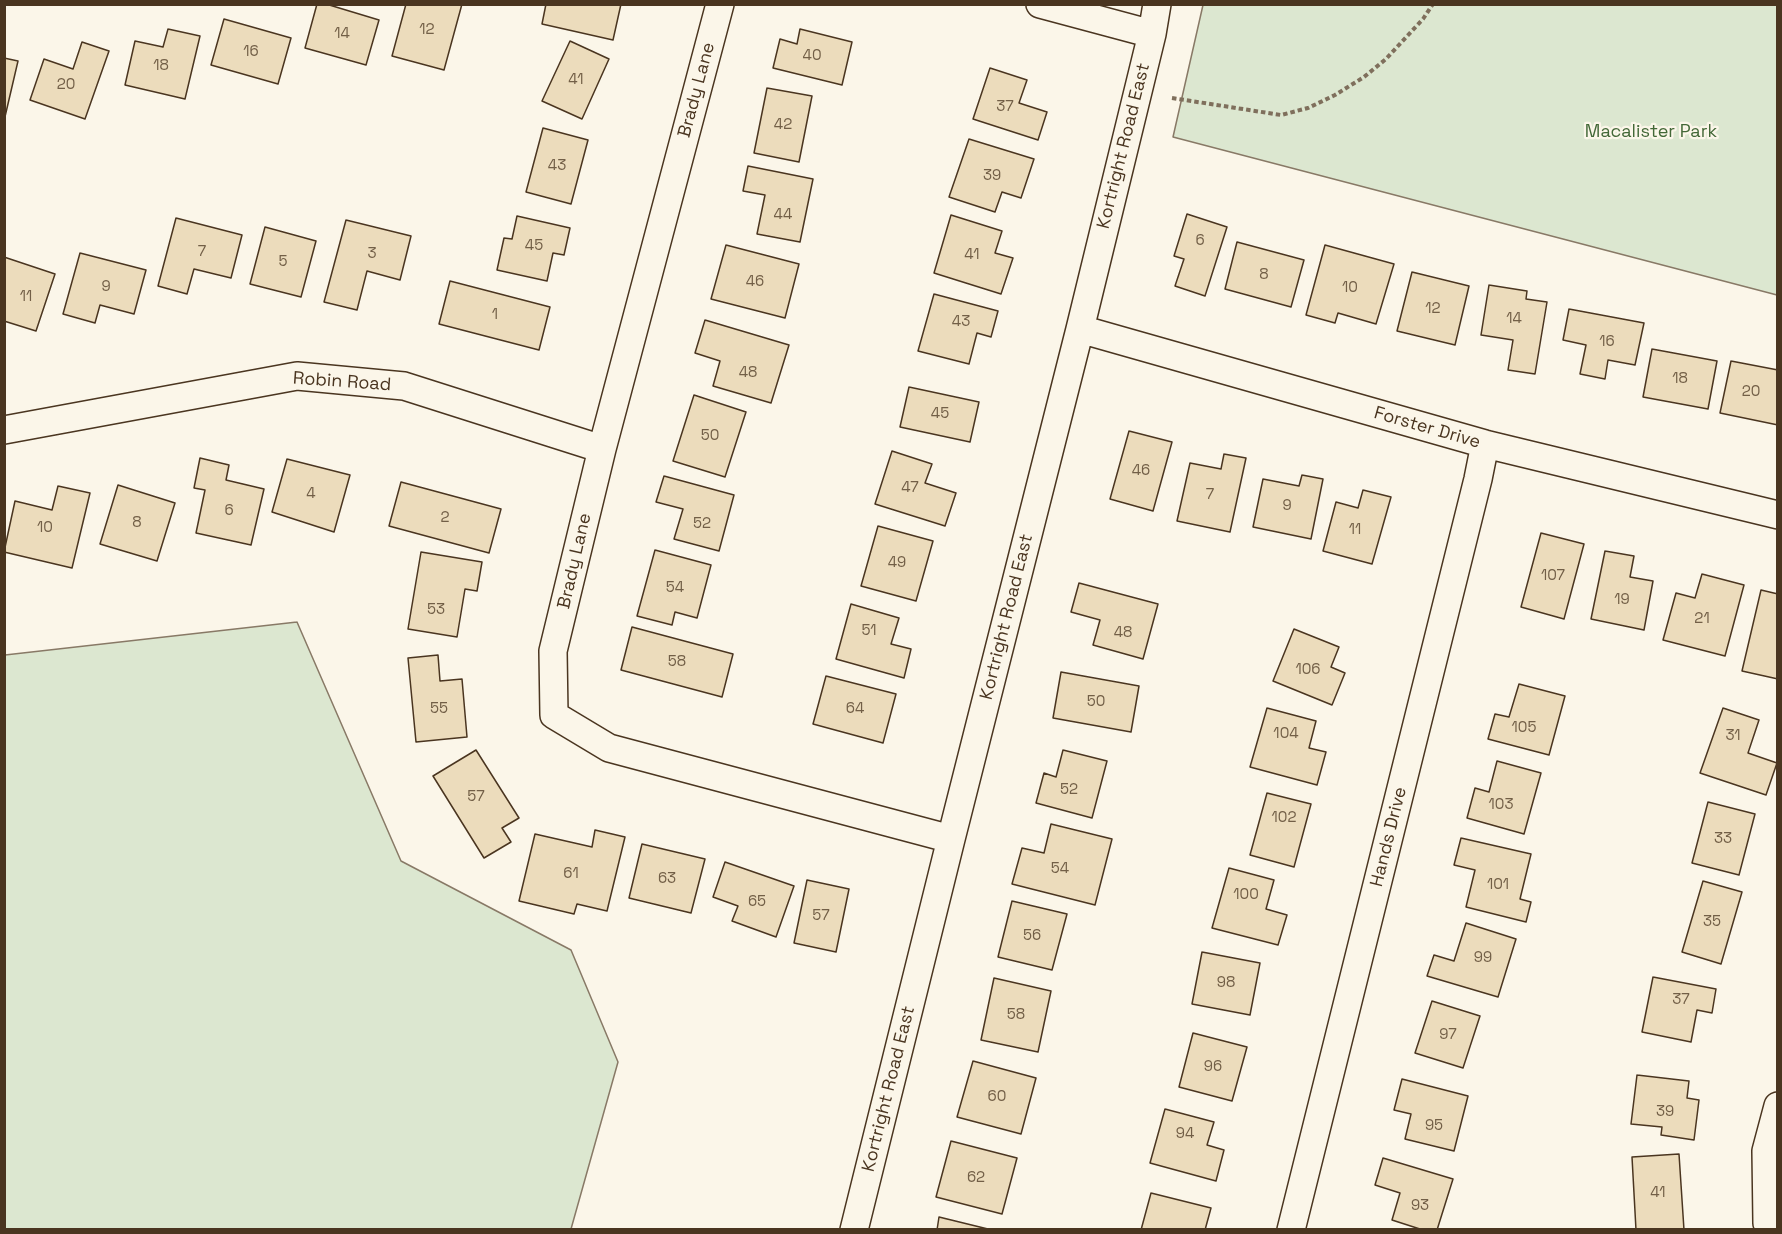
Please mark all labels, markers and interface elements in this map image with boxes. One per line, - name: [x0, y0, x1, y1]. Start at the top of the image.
- house number: 12: [419, 21, 435, 39]
- house number: 14: [334, 25, 350, 43]
- street label: Brady Lane: [674, 40, 720, 140]
- house number: 16: [243, 43, 259, 61]
- house number: 40: [803, 47, 821, 65]
- house number: 18: [153, 57, 169, 75]
- street label: Kortright Road East: [1093, 61, 1155, 231]
- house number: 41: [568, 71, 584, 89]
- house number: 20: [57, 76, 75, 94]
- house number: 37: [996, 98, 1014, 116]
- house number: 42: [774, 116, 792, 134]
- park label: Macalister Park: [1585, 121, 1717, 143]
- house number: 43: [548, 157, 566, 175]
- house number: 39: [983, 167, 1001, 185]
- house number: 44: [774, 206, 792, 224]
- house number: 6: [1195, 232, 1205, 250]
- house number: 45: [525, 237, 543, 255]
- house number: 7: [198, 243, 206, 261]
- house number: 3: [367, 245, 377, 263]
- house number: 41: [964, 246, 980, 264]
- house number: 5: [279, 253, 287, 271]
- house number: 8: [1259, 266, 1269, 284]
- house number: 46: [746, 273, 764, 291]
- house number: 9: [101, 278, 111, 296]
- house number: 10: [1342, 279, 1358, 297]
- house number: 11: [20, 288, 32, 306]
- house number: 12: [1425, 300, 1441, 318]
- house number: 1: [492, 306, 498, 324]
- house number: 14: [1506, 310, 1522, 328]
- house number: 43: [952, 313, 970, 331]
- house number: 16: [1599, 333, 1615, 351]
- house number: 48: [739, 364, 757, 382]
- street label: Robin Road: [292, 368, 392, 396]
- house number: 18: [1672, 370, 1688, 388]
- house number: 20: [1742, 383, 1760, 401]
- street label: Forster Drive: [1371, 402, 1483, 454]
- house number: 45: [931, 405, 949, 423]
- house number: 50: [701, 427, 719, 445]
- house number: 46: [1132, 462, 1150, 480]
- house number: 47: [901, 479, 919, 497]
- house number: 4: [306, 485, 316, 503]
- house number: 7: [1206, 486, 1214, 504]
- house number: 9: [1282, 497, 1292, 515]
- house number: 6: [224, 502, 234, 520]
- house number: 2: [440, 509, 450, 527]
- street label: Brady Lane: [554, 511, 596, 611]
- house number: 8: [132, 514, 142, 532]
- house number: 52: [693, 515, 711, 533]
- house number: 10: [37, 519, 53, 537]
- house number: 11: [1349, 521, 1361, 539]
- street label: Kortright Road East: [976, 532, 1038, 702]
- house number: 49: [888, 554, 906, 572]
- house number: 107: [1541, 567, 1565, 585]
- house number: 54: [666, 579, 684, 597]
- house number: 19: [1614, 591, 1630, 609]
- house number: 53: [427, 601, 445, 619]
- house number: 21: [1694, 610, 1710, 628]
- house number: 51: [861, 622, 877, 640]
- house number: 48: [1114, 624, 1132, 642]
- house number: 58: [668, 653, 686, 671]
- house number: 106: [1295, 661, 1321, 679]
- house number: 50: [1087, 693, 1105, 711]
- house number: 55: [430, 700, 448, 718]
- house number: 64: [846, 700, 864, 718]
- house number: 105: [1512, 719, 1536, 737]
- house number: 104: [1273, 725, 1299, 743]
- house number: 31: [1725, 727, 1741, 745]
- house number: 52: [1060, 781, 1078, 799]
- street label: Hands Drive: [1366, 785, 1412, 889]
- house number: 57: [467, 788, 485, 806]
- house number: 103: [1489, 796, 1513, 814]
- house number: 102: [1272, 809, 1296, 827]
- house number: 33: [1714, 830, 1732, 848]
- house number: 54: [1051, 860, 1069, 878]
- house number: 61: [563, 865, 579, 883]
- house number: 63: [658, 870, 676, 888]
- house number: 101: [1487, 876, 1509, 894]
- house number: 100: [1233, 886, 1259, 904]
- house number: 65: [748, 893, 766, 911]
- house number: 57: [812, 907, 830, 925]
- house number: 35: [1703, 913, 1721, 931]
- house number: 56: [1023, 927, 1041, 945]
- house number: 99: [1474, 949, 1492, 967]
- house number: 98: [1217, 974, 1235, 992]
- house number: 37: [1672, 991, 1690, 1009]
- street label: Kortright Road East: [858, 1004, 920, 1174]
- house number: 58: [1007, 1006, 1025, 1024]
- house number: 97: [1439, 1026, 1457, 1044]
- house number: 96: [1204, 1058, 1222, 1076]
- house number: 60: [988, 1088, 1006, 1106]
- house number: 39: [1656, 1103, 1674, 1121]
- house number: 95: [1425, 1117, 1443, 1135]
- house number: 94: [1176, 1125, 1194, 1143]
- house number: 62: [967, 1169, 985, 1187]
- house number: 41: [1650, 1184, 1666, 1202]
- house number: 93: [1411, 1197, 1429, 1215]

